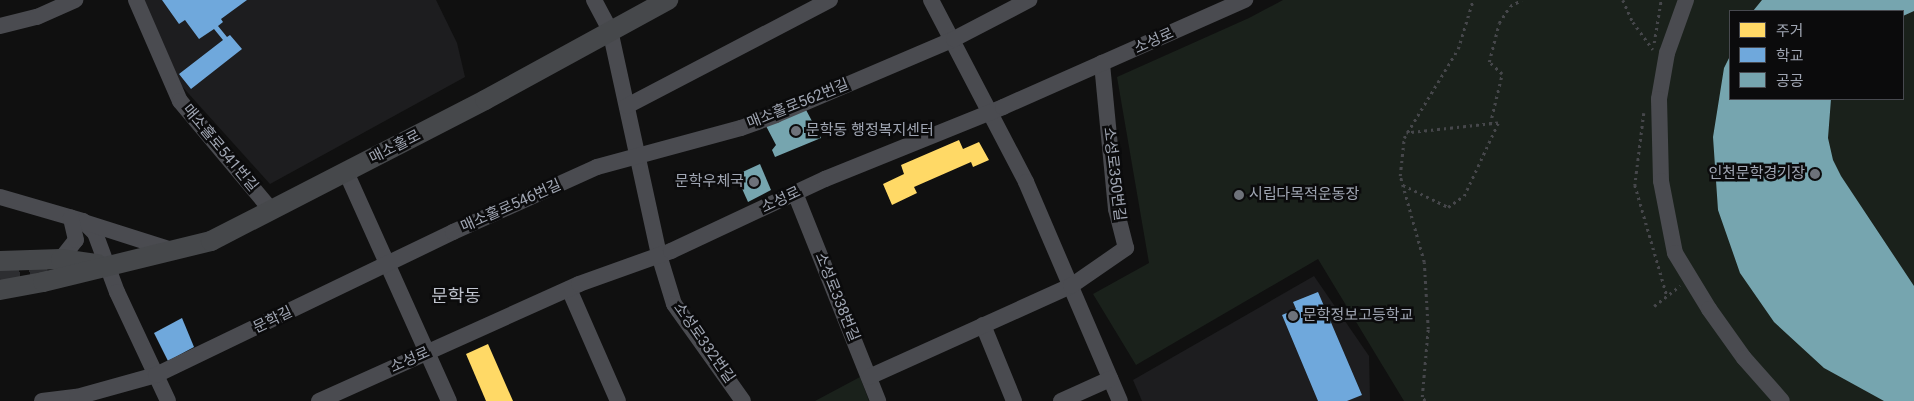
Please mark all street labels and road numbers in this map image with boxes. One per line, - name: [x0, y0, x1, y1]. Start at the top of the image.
- street label: 소성로: [1131, 24, 1177, 58]
- street label: 매소홀로562번길: [745, 75, 851, 133]
- street label: 매소홀로541번길: [178, 101, 262, 195]
- street label: 매소홀로: [366, 126, 424, 168]
- street label: 소성로350번길: [1099, 126, 1129, 222]
- street label: 매소홀로546번길: [458, 176, 564, 236]
- street label: 소성로: [758, 183, 804, 217]
- street label: 소성로338번길: [811, 250, 863, 344]
- street label: 소성로332번길: [670, 299, 738, 387]
- street label: 문학길: [250, 303, 296, 337]
- street label: 소성로: [387, 343, 433, 377]

